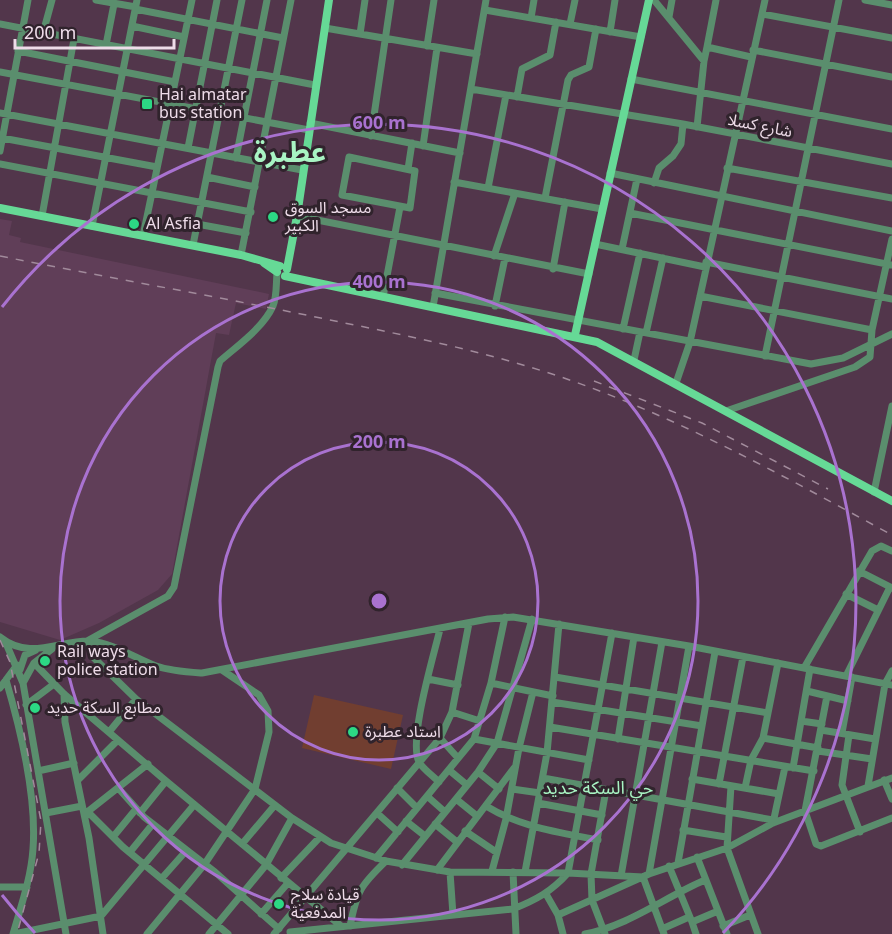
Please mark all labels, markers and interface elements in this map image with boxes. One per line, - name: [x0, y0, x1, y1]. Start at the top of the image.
- scale bar: [15, 12, 174, 50]
- text: 200 m: [24, 14, 76, 52]
- place label: Hai almatar bus station: [159, 78, 247, 130]
- marker: Hai almatar bus station: [140, 97, 154, 111]
- street label: شارع كسلا: [725, 103, 795, 149]
- text: 600 m: [352, 104, 406, 142]
- district label: عطبرة: [254, 124, 326, 183]
- place label: مسجد السوق الكبير: [284, 191, 371, 243]
- place label: Al Asfia: [146, 207, 201, 241]
- marker: مسجد السوق الكبير: [266, 210, 280, 224]
- marker: Al Asfia: [127, 217, 141, 231]
- text: 400 m: [352, 263, 406, 301]
- text: 200 m: [352, 423, 406, 461]
- centre of rings: [369, 591, 389, 611]
- place label: Rail ways police station: [57, 635, 158, 687]
- marker: Rail ways police station: [38, 654, 52, 668]
- place label: مطابع السكة حديد: [47, 691, 161, 725]
- marker: مطابع السكة حديد: [28, 701, 42, 715]
- place label: استاد عطبرة: [365, 715, 441, 749]
- marker: استاد عطبرة: [346, 725, 360, 739]
- district label: حي السكة حديد: [543, 769, 653, 807]
- place label: قيادة سلاح المدفعية: [291, 878, 359, 930]
- marker: قيادة سلاح المدفعية: [272, 897, 286, 911]

